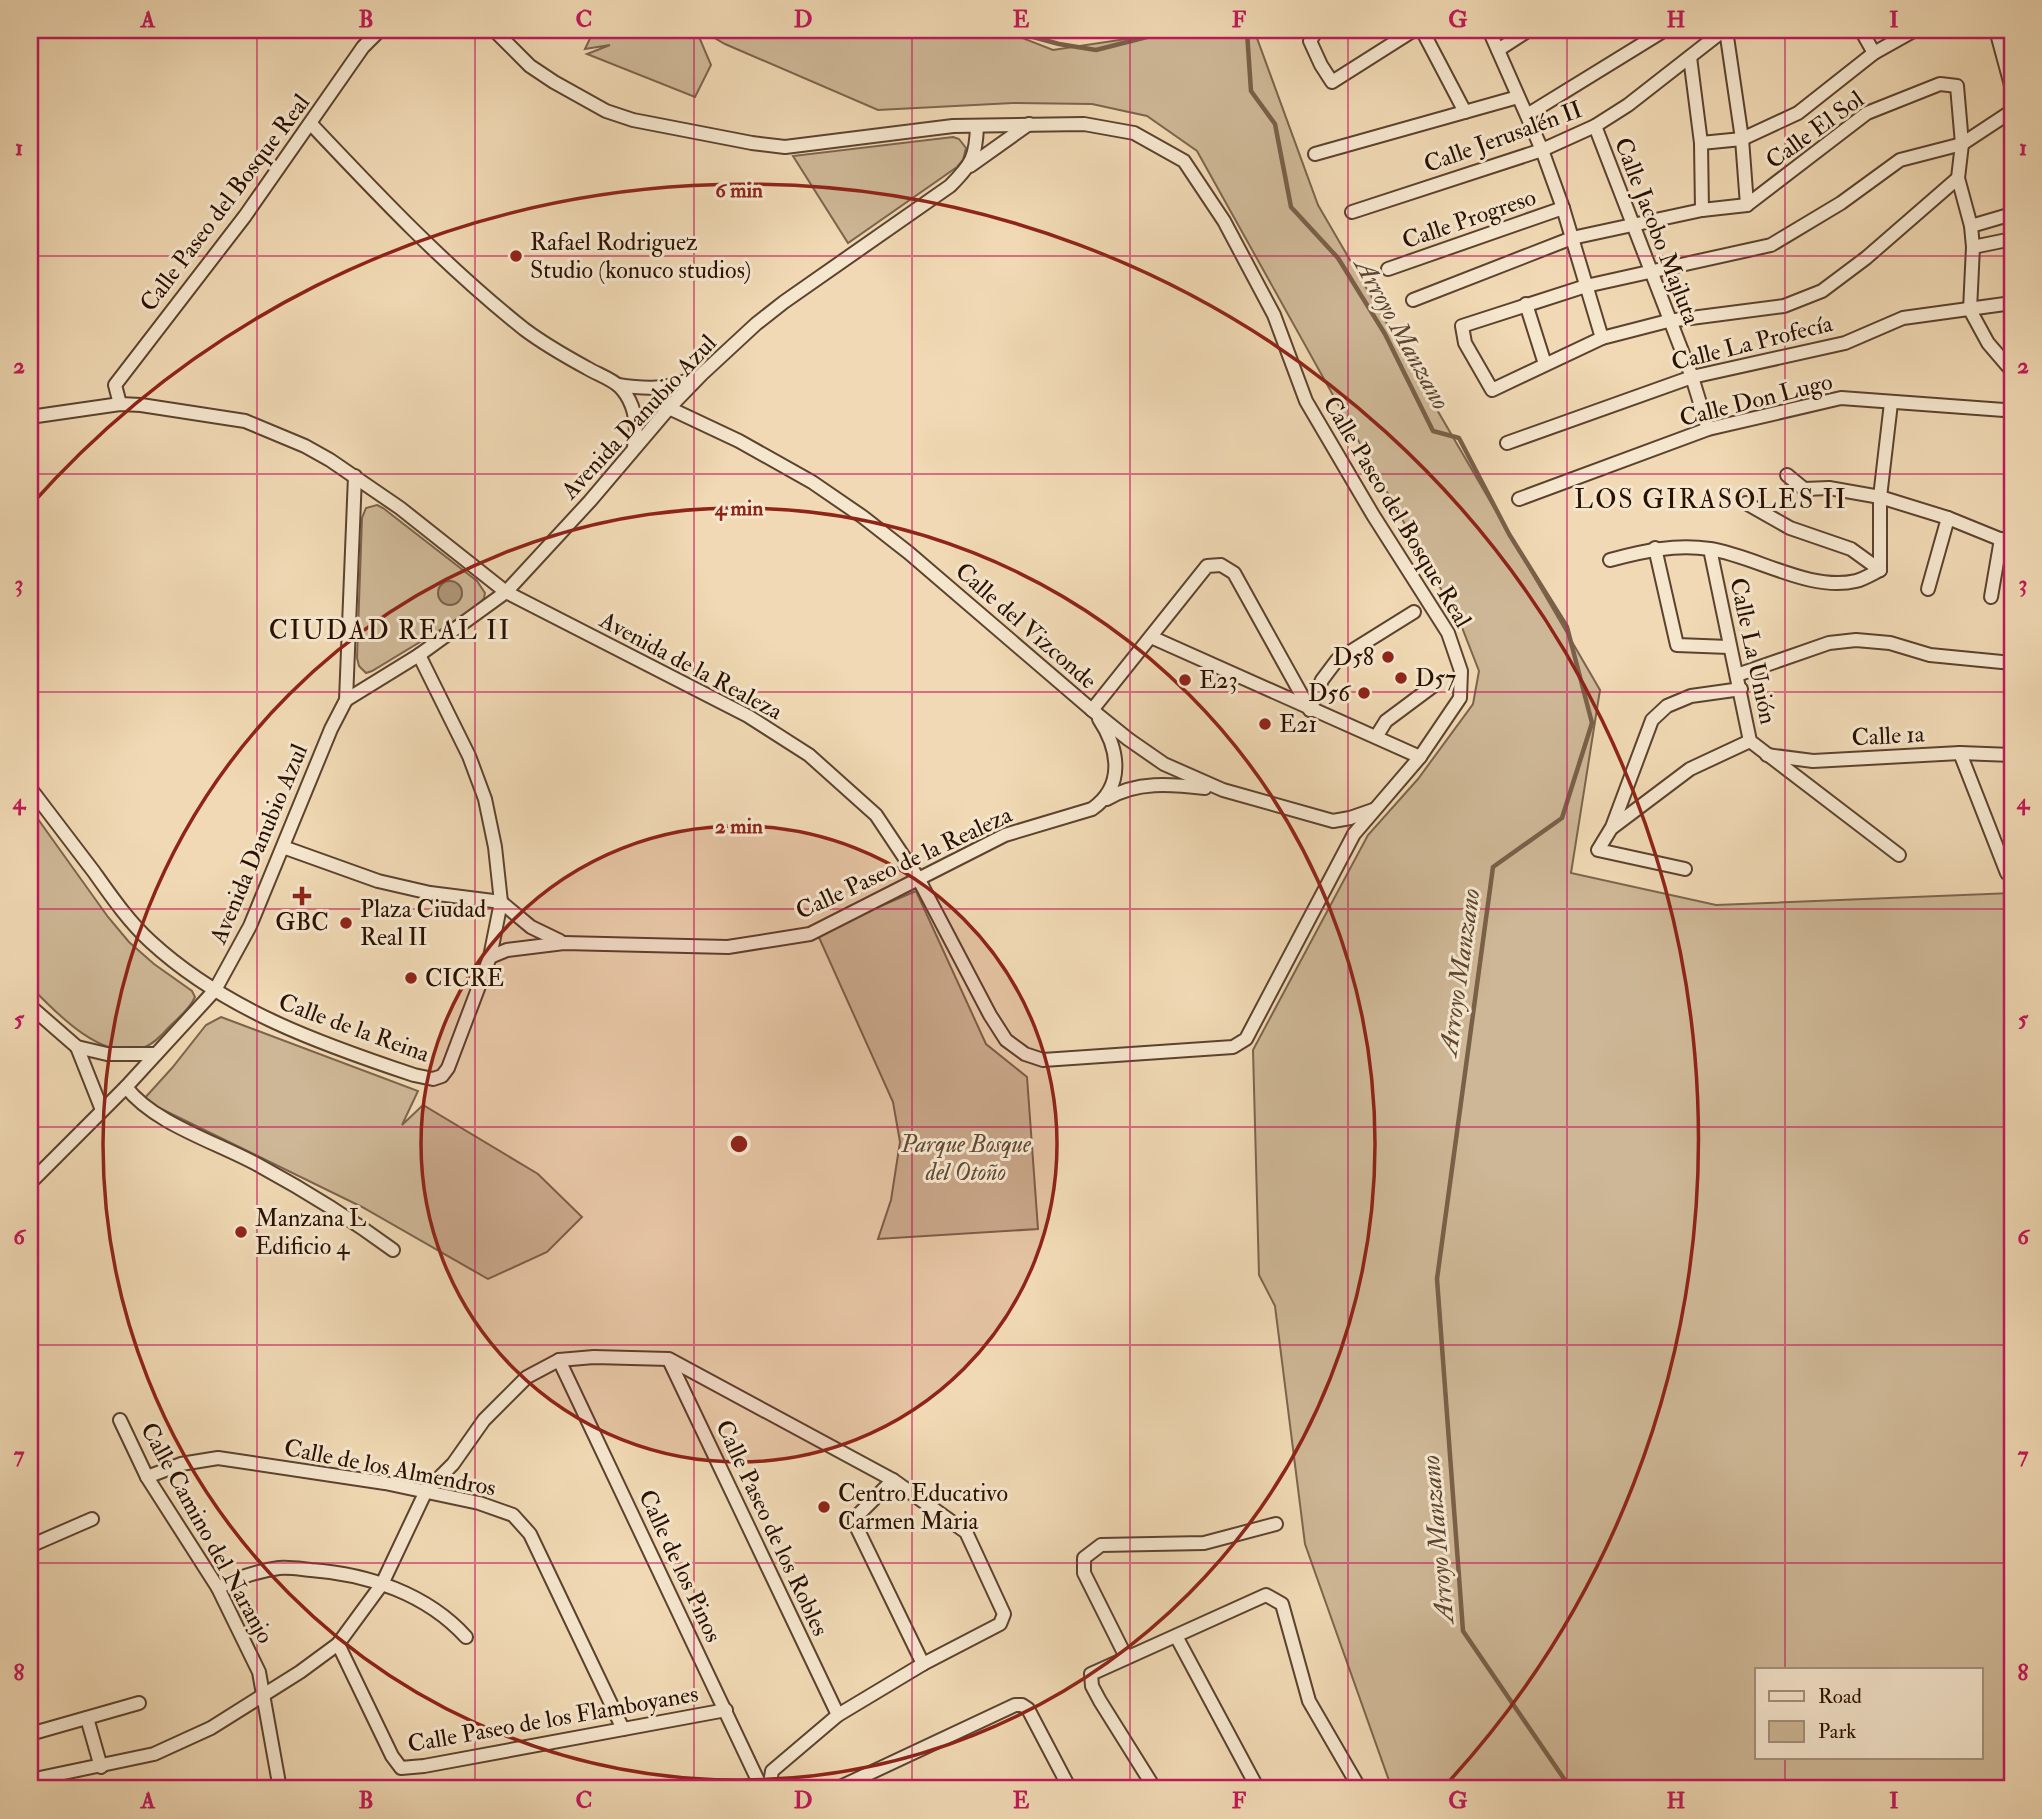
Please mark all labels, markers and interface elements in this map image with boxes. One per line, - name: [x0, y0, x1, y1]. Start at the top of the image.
- text: A: [140, 5, 156, 34]
- text: B: [358, 5, 374, 34]
- text: C: [576, 5, 592, 34]
- text: D: [794, 5, 812, 34]
- text: E: [1013, 5, 1030, 34]
- text: F: [1232, 5, 1247, 34]
- text: G: [1448, 5, 1468, 34]
- text: H: [1667, 5, 1686, 34]
- text: I: [1889, 5, 1899, 34]
- street label: Calle El Sol: [1760, 84, 1870, 176]
- street label: Calle Paseo del Bosque Real: [133, 88, 317, 318]
- street label: Calle Jerusalén II: [1420, 94, 1586, 180]
- text: 1: [15, 133, 23, 162]
- street label: Calle Jacobo Majluta: [1607, 133, 1707, 330]
- text: 1: [2019, 133, 2027, 162]
- text: 6 min: [715, 177, 763, 204]
- street label: Calle Progreso: [1398, 182, 1540, 256]
- place label: Rafael Rodriguez Studio (konuco studios): [530, 227, 751, 286]
- marker: Rafael Rodriguez Studio (konuco studios): [508, 248, 524, 264]
- water label: Arroyo Manzano: [1346, 250, 1457, 415]
- street label: Calle La Profecía: [1668, 308, 1837, 378]
- street label: Avenida Danubio Azul: [554, 328, 723, 507]
- text: 2: [13, 351, 25, 380]
- text: 2: [2017, 351, 2029, 380]
- street label: Calle Don Lugo: [1676, 366, 1836, 434]
- street label: Calle Paseo del Bosque Real: [1316, 391, 1478, 633]
- district label: LOS GIRASOLES II: [1574, 484, 1848, 516]
- text: 4 min: [714, 495, 763, 522]
- street label: Calle del Vizconde: [949, 556, 1103, 696]
- text: 3: [15, 569, 23, 598]
- text: 3: [2019, 569, 2027, 598]
- street label: Calle La Unión: [1722, 575, 1784, 727]
- street label: Avenida de la Realeza: [593, 604, 789, 728]
- district label: CIUDAD REAL II: [269, 615, 511, 647]
- place label: D58: [1333, 642, 1374, 673]
- marker: D58: [1380, 649, 1396, 665]
- place label: D57: [1415, 663, 1456, 694]
- place label: E23: [1199, 665, 1238, 696]
- marker: D57: [1393, 670, 1409, 686]
- marker: E23: [1177, 672, 1193, 688]
- place label: D56: [1308, 678, 1352, 709]
- marker: D56: [1356, 685, 1372, 701]
- place label: E21: [1279, 709, 1317, 740]
- marker: E21: [1257, 716, 1273, 732]
- street label: Calle 1a: [1851, 719, 1926, 753]
- street label: Avenida Danubio Azul: [203, 739, 315, 950]
- text: 4: [12, 787, 27, 816]
- text: 4: [2016, 787, 2031, 816]
- street label: Calle Paseo de la Realeza: [791, 799, 1018, 927]
- text: 2 min: [715, 813, 763, 840]
- water label: Arroyo Manzano: [1432, 886, 1488, 1061]
- marker: GBC: [294, 888, 310, 904]
- place label: Plaza Ciudad Real II: [360, 894, 486, 953]
- place label: GBC: [275, 907, 329, 938]
- marker: Plaza Ciudad Real II: [338, 915, 354, 931]
- place label: CICRE: [425, 963, 504, 994]
- marker: CICRE: [403, 970, 419, 986]
- street label: Calle de la Reina: [274, 986, 435, 1070]
- text: 5: [14, 1004, 25, 1033]
- text: 5: [2018, 1004, 2029, 1033]
- park label: Parque Bosque del Otoño: [900, 1129, 1032, 1188]
- centre of rings: [727, 1132, 751, 1156]
- place label: Manzana L Edificio 4: [255, 1203, 367, 1262]
- text: 6: [13, 1222, 27, 1251]
- text: 6: [2017, 1222, 2031, 1251]
- marker: Manzana L Edificio 4: [233, 1224, 249, 1240]
- street label: Calle Paseo de los Robles: [708, 1415, 836, 1641]
- street label: Calle Camino del Naranjo: [133, 1417, 281, 1649]
- street label: Calle de los Almendros: [281, 1432, 499, 1504]
- text: 7: [14, 1440, 25, 1469]
- text: 7: [2018, 1440, 2029, 1469]
- water label: Arroyo Manzano: [1415, 1454, 1462, 1627]
- place label: Centro Educativo Carmen Maria: [838, 1478, 1008, 1537]
- street label: Calle de los Pinos: [631, 1485, 729, 1647]
- marker: Centro Educativo Carmen Maria: [816, 1499, 832, 1515]
- text: 8: [14, 1658, 25, 1687]
- text: 8: [2018, 1658, 2029, 1687]
- legend: [1755, 1668, 1982, 1759]
- street label: Calle Paseo de los Flamboyanes: [405, 1678, 701, 1760]
- text: Road: [1818, 1683, 1863, 1710]
- text: Park: [1818, 1718, 1856, 1745]
- text: A: [140, 1786, 156, 1815]
- text: B: [358, 1786, 374, 1815]
- text: C: [576, 1786, 592, 1815]
- text: D: [794, 1786, 812, 1815]
- text: E: [1013, 1786, 1030, 1815]
- text: F: [1232, 1786, 1247, 1815]
- text: G: [1448, 1786, 1468, 1815]
- text: H: [1667, 1786, 1686, 1815]
- text: I: [1889, 1786, 1899, 1815]

